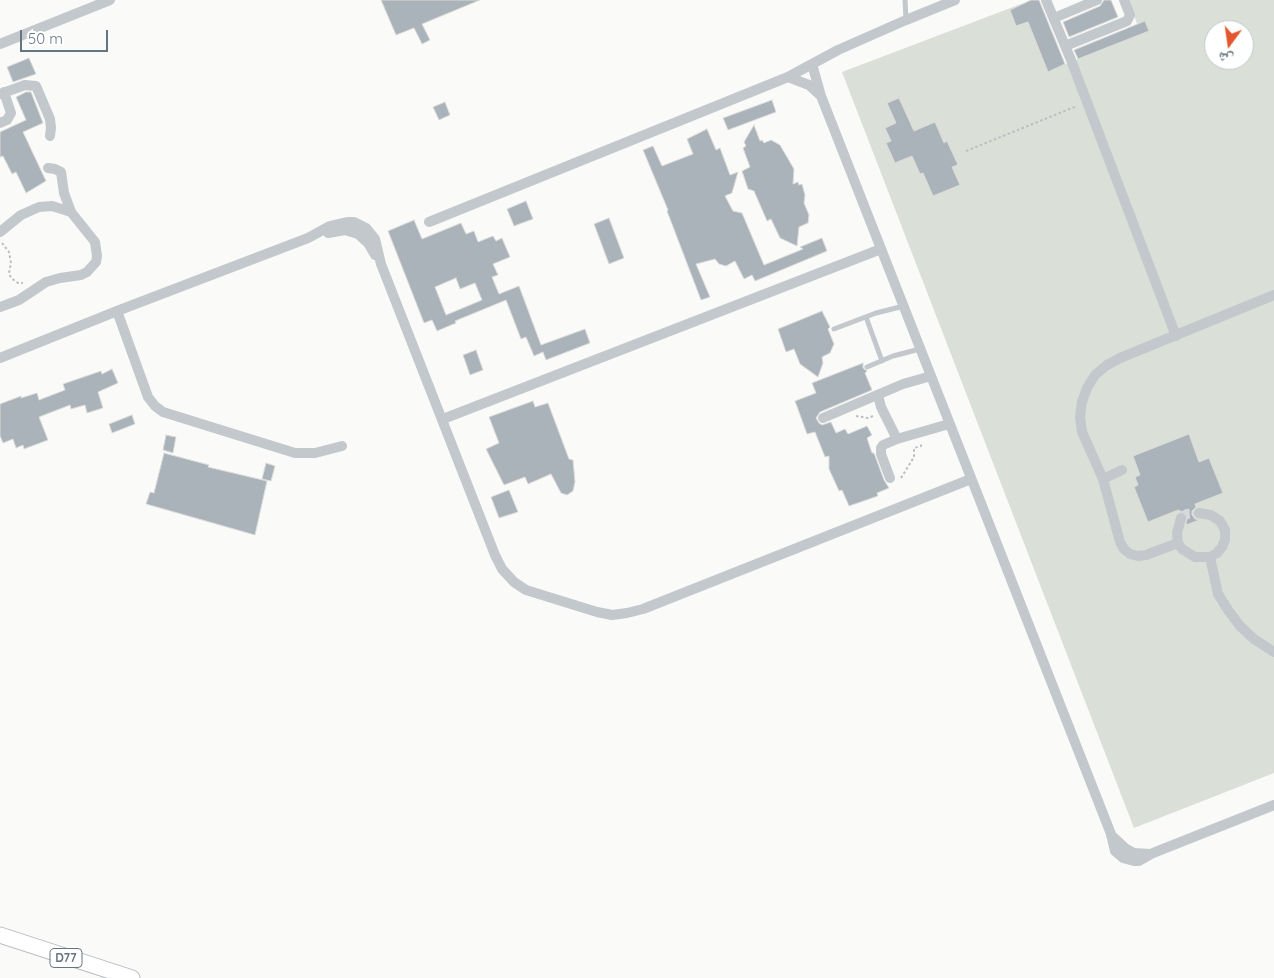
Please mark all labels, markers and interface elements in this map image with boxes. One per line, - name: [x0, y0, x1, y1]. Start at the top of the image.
- scale bar: [22, 20, 110, 52]
- north arrow: [1204, 20, 1254, 70]
- text: 50 m: [28, 29, 63, 48]
- text: ش: [1216, 48, 1235, 69]
- road number: D77: [50, 948, 82, 968]

